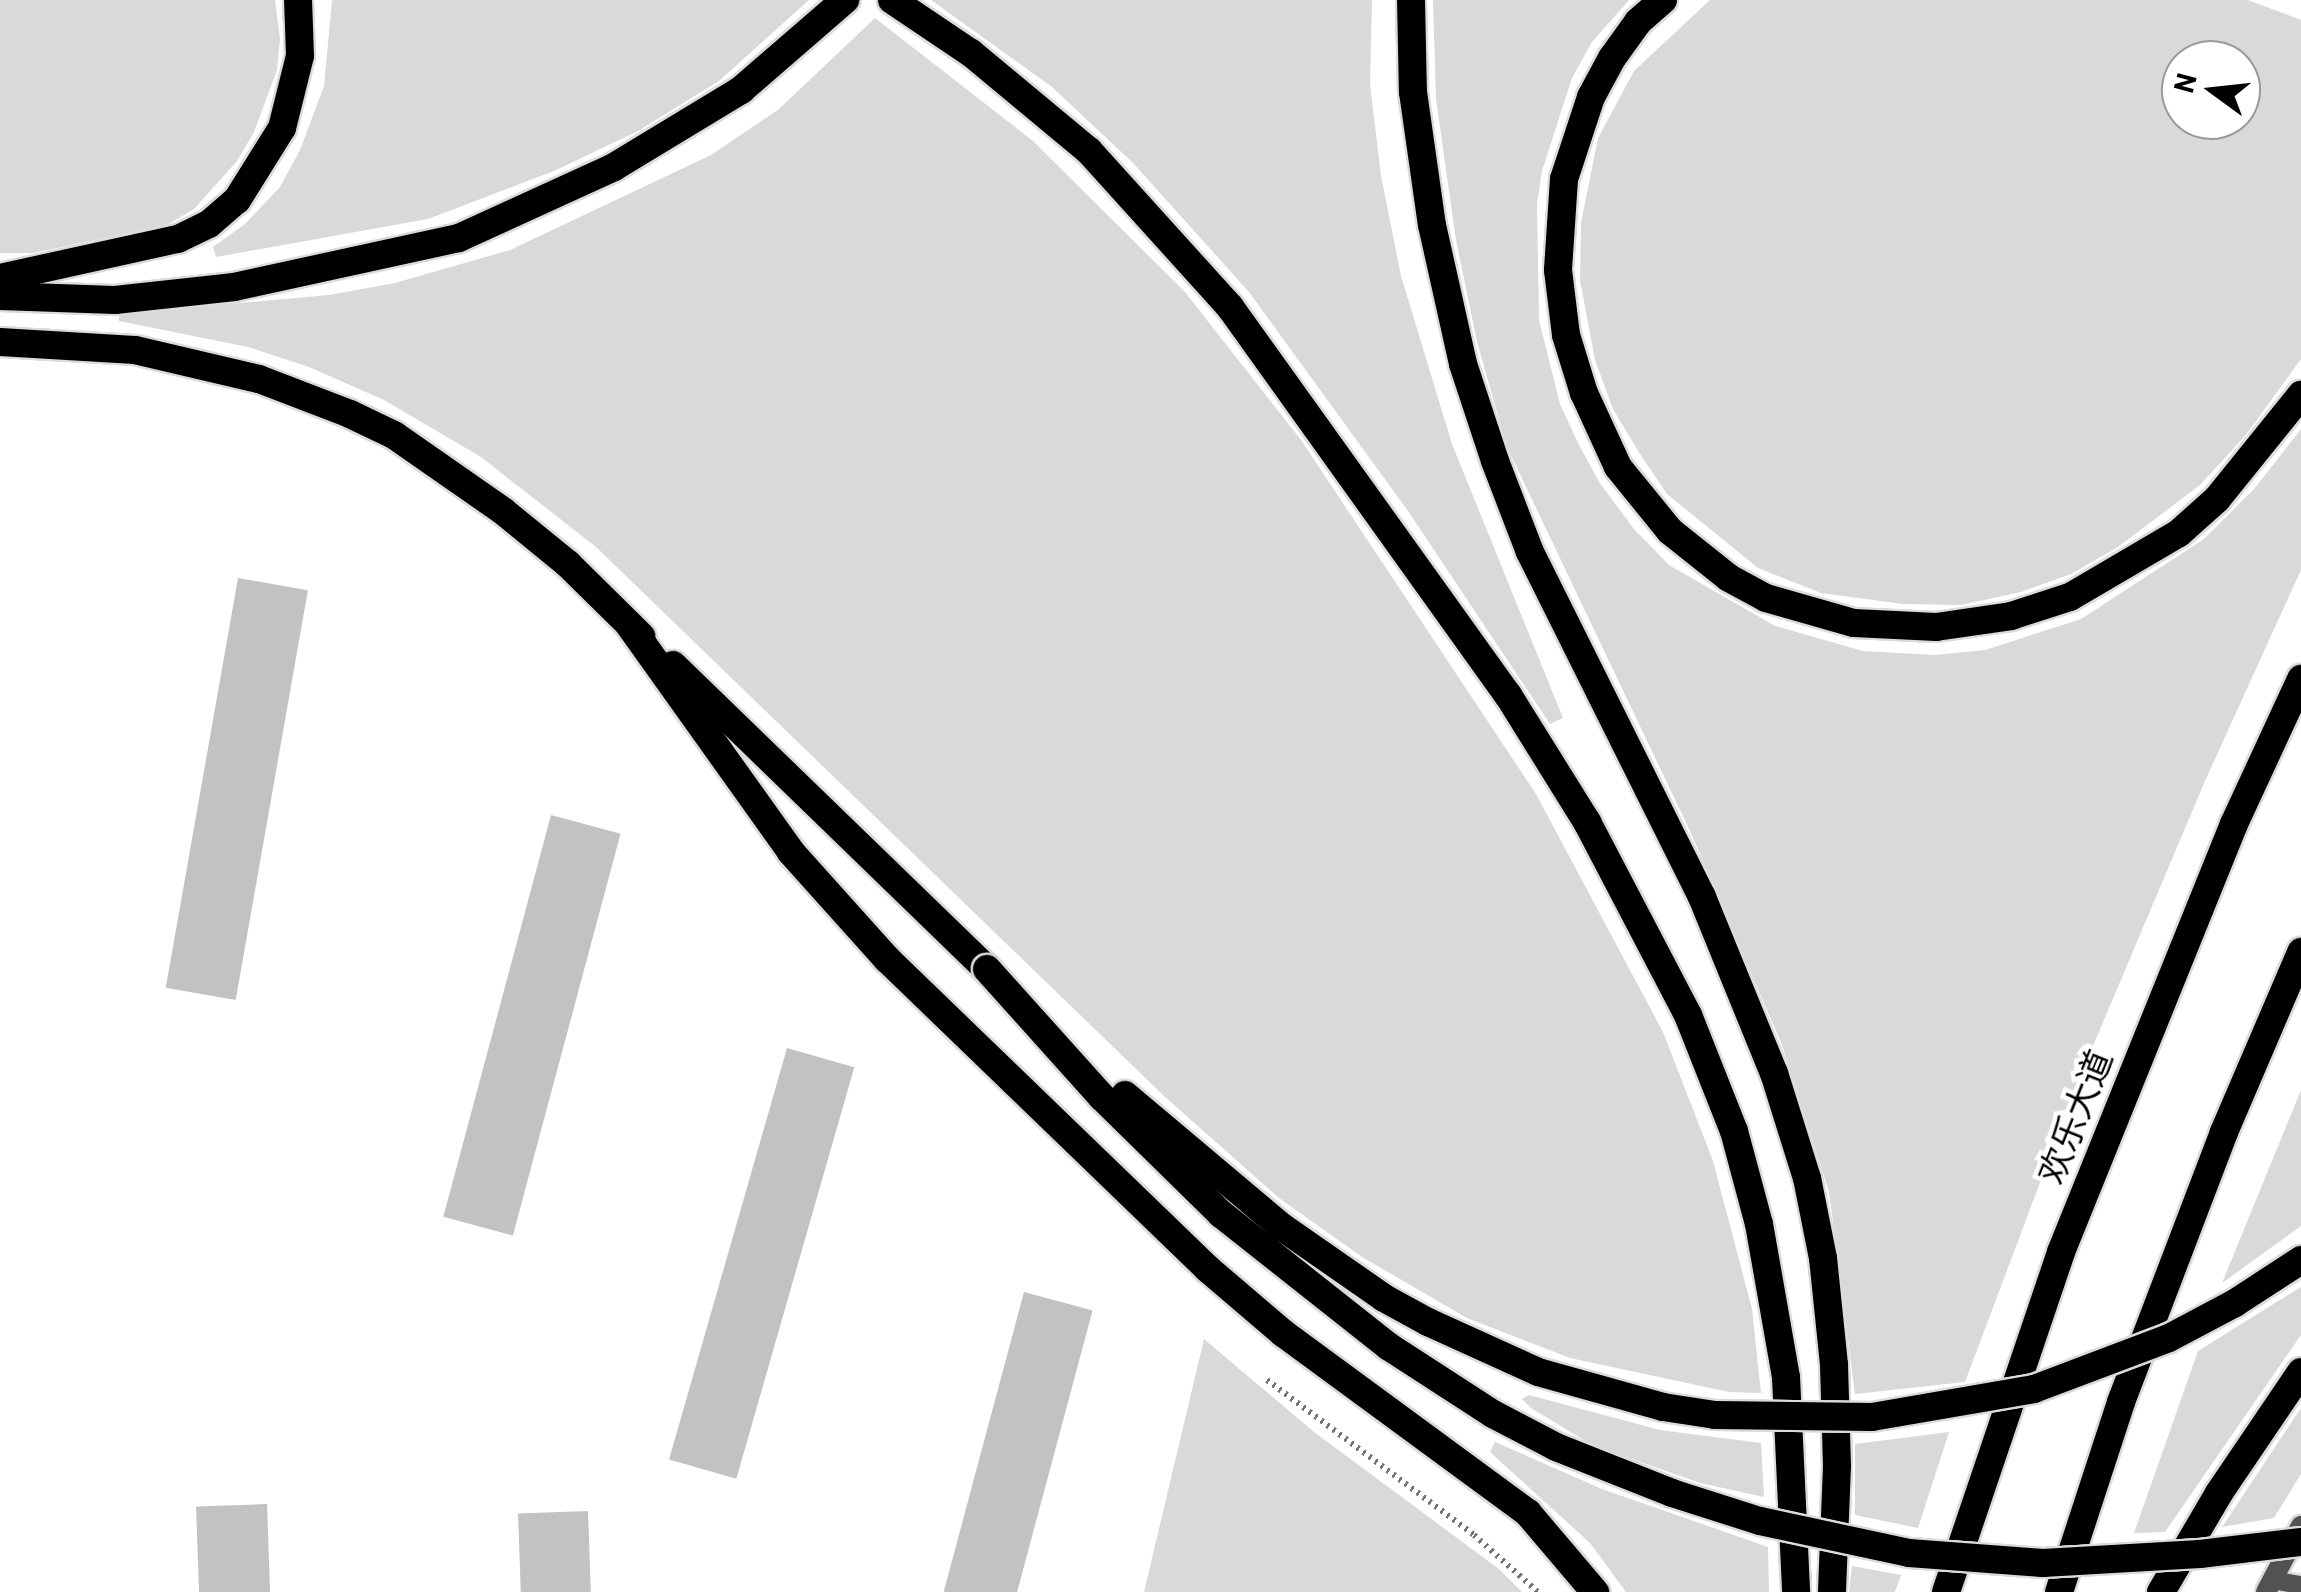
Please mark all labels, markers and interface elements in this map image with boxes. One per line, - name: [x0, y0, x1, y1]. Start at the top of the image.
- north arrow: [2161, 40, 2261, 140]
- text: N: [2165, 69, 2203, 96]
- street label: 欢乐大道: [2028, 1043, 2120, 1189]

